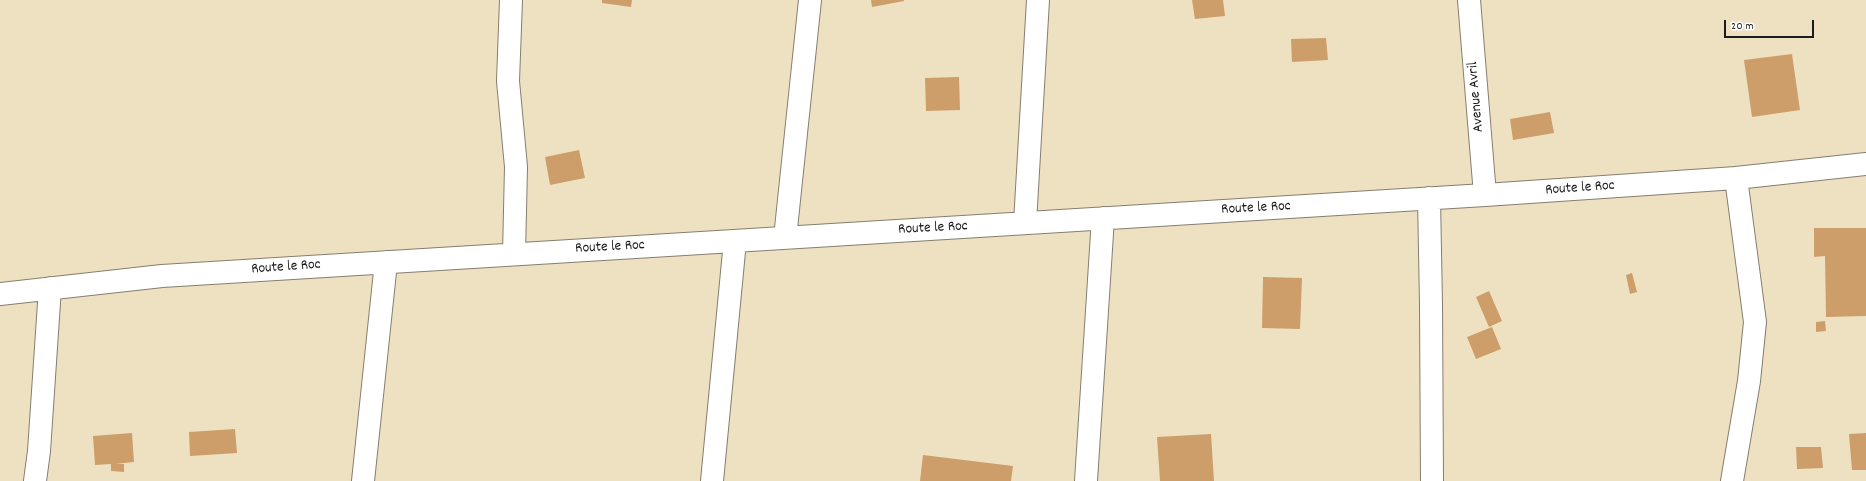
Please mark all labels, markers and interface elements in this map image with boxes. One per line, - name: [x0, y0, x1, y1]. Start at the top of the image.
- scale bar: [1726, 12, 1816, 38]
- text: 20 m: [1731, 18, 1754, 35]
- street label: Avenue Avril: [1465, 61, 1489, 133]
- street label: Route le Roc: [1545, 178, 1615, 200]
- street label: Route le Roc: [1221, 198, 1291, 220]
- street label: Route le Roc: [898, 218, 968, 240]
- street label: Route le Roc: [575, 237, 645, 259]
- street label: Route le Roc: [251, 257, 321, 279]

